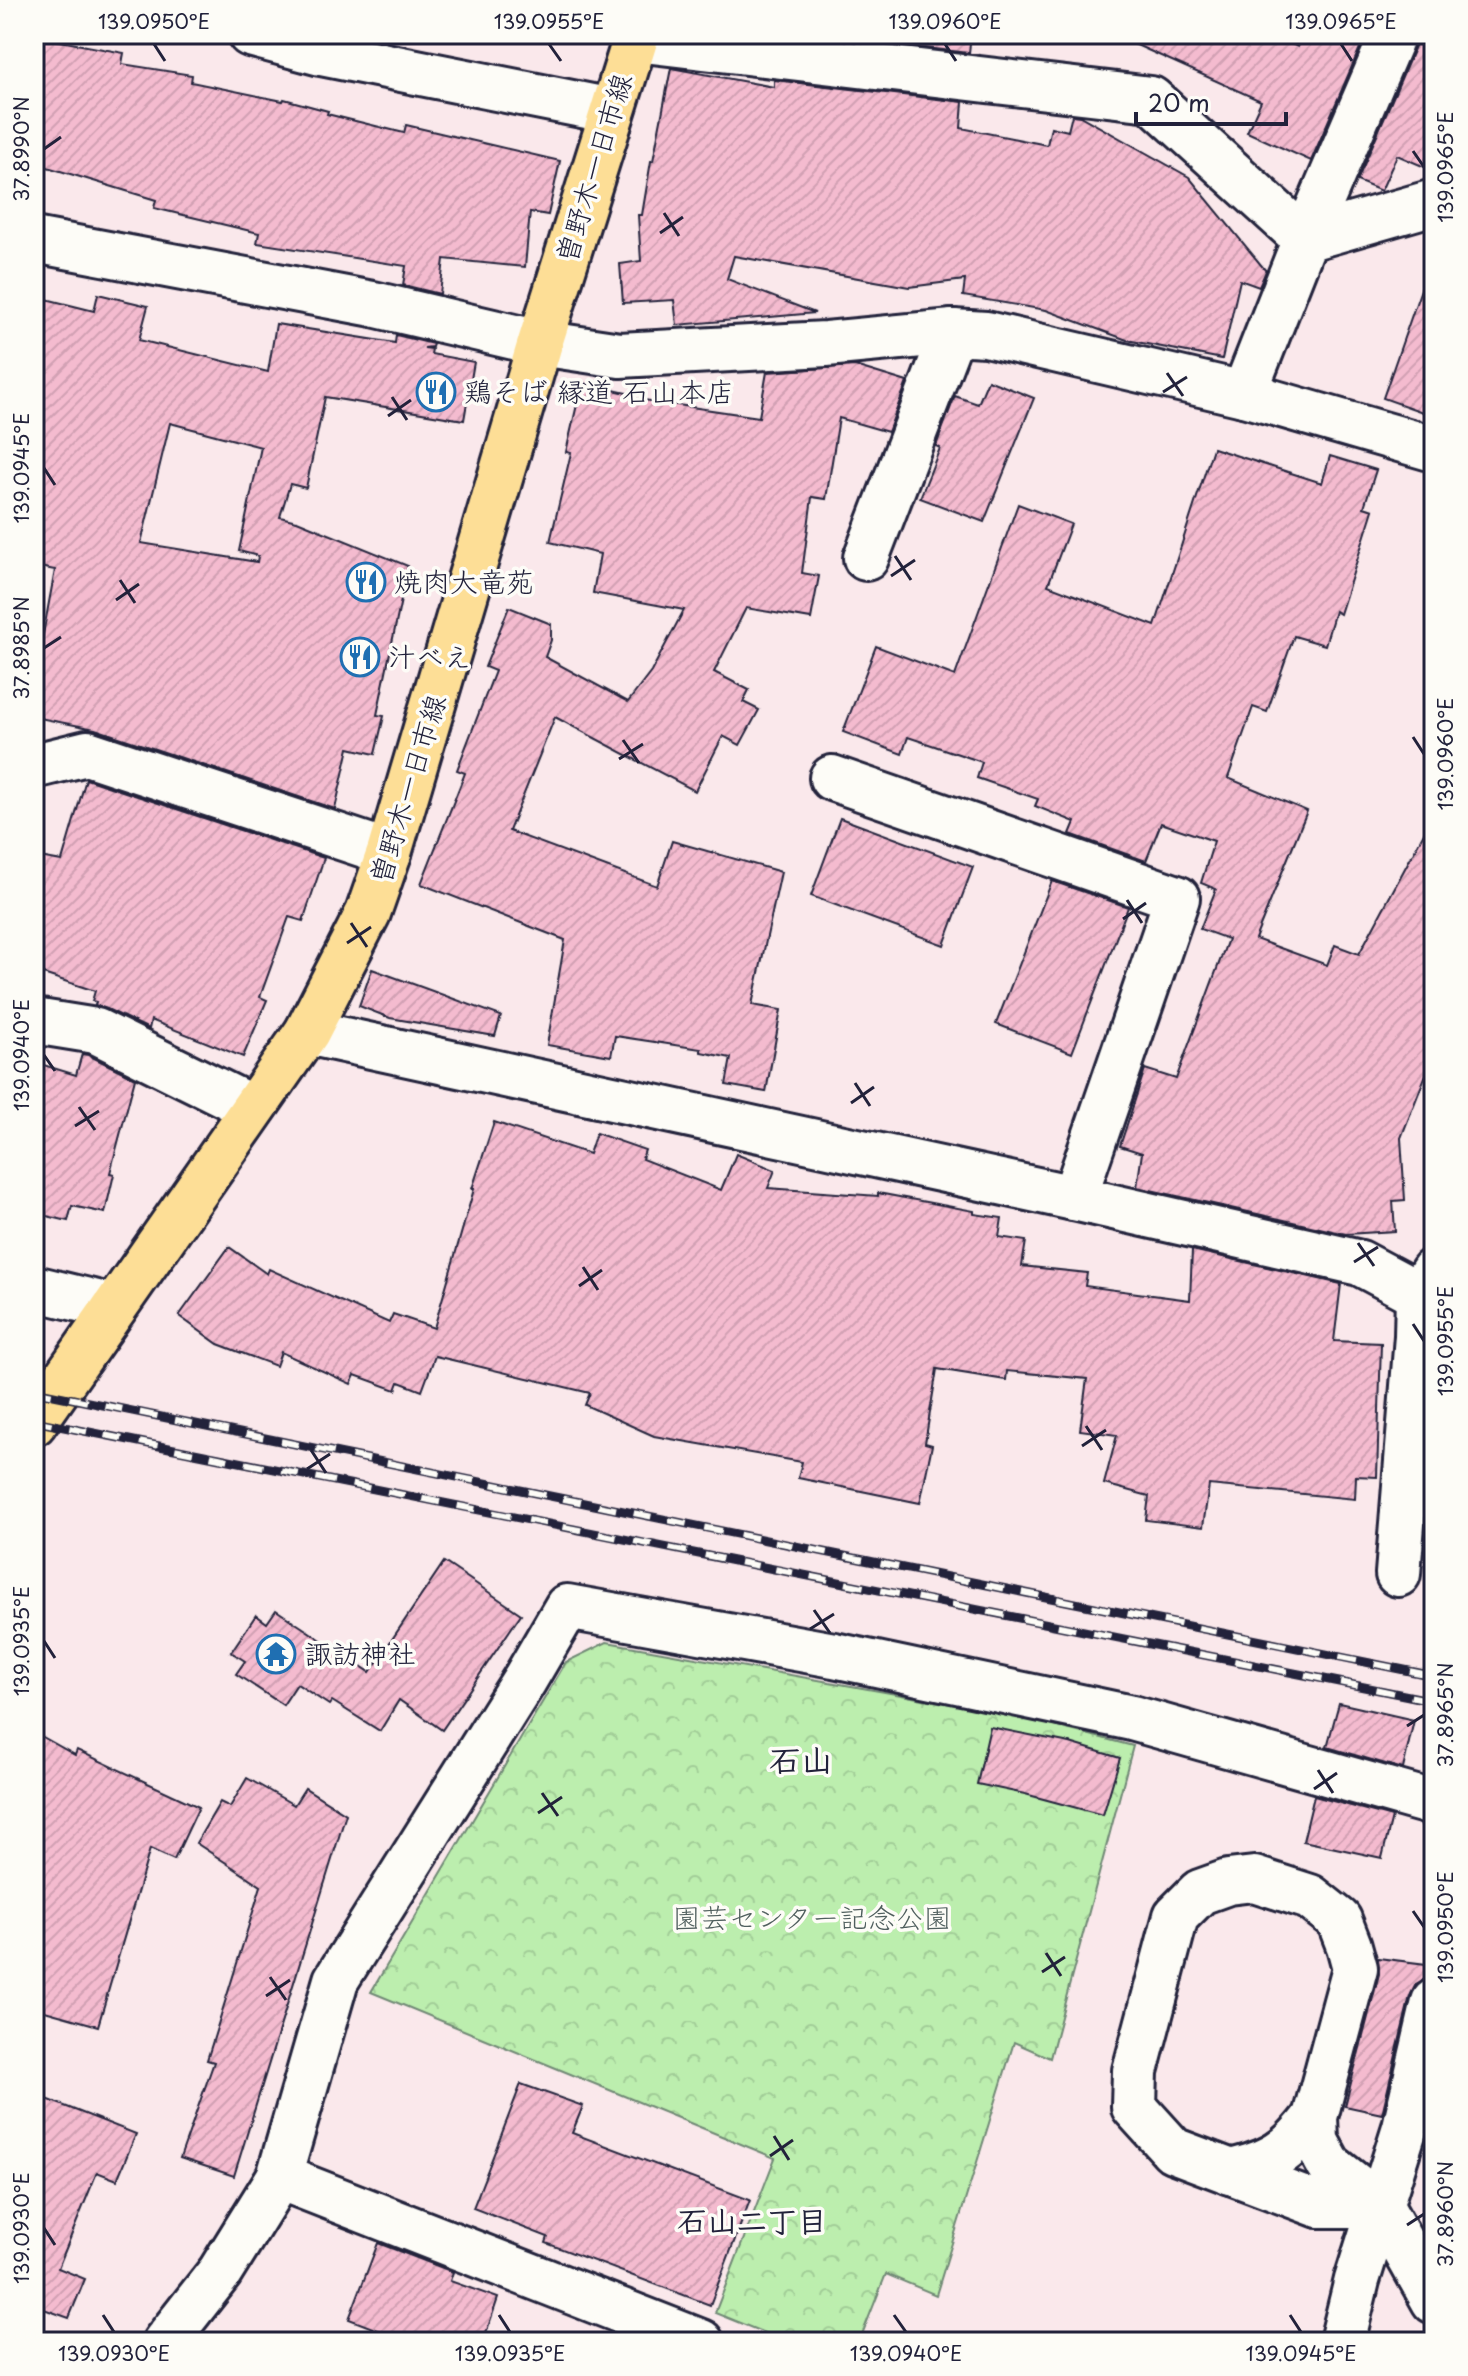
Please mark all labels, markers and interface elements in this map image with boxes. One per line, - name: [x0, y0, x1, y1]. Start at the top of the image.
- text: 139.0950°E: [98, 6, 210, 36]
- text: 139.0955°E: [494, 6, 604, 36]
- text: 139.0960°E: [889, 6, 1001, 36]
- text: 139.0965°E: [1285, 6, 1397, 36]
- street label: 曽野木一日市線: [543, 68, 642, 268]
- scale bar: [1136, 76, 1286, 126]
- text: 20 m: [1148, 84, 1210, 120]
- text: 37.8990°N: [6, 96, 36, 202]
- text: 139.0965°E: [1430, 111, 1460, 223]
- place label: 鶏そば 縁道 石山本店: [464, 369, 734, 412]
- restaurant icon: 鶏そば 縁道 石山本店: [415, 371, 457, 413]
- text: 139.0945°E: [6, 413, 36, 523]
- place label: 焼肉大竜苑: [394, 559, 534, 602]
- restaurant icon: 焼肉大竜苑: [345, 561, 387, 603]
- text: 37.8985°N: [6, 596, 36, 700]
- place label: 汁べえ: [388, 634, 472, 677]
- restaurant icon: 汁べえ: [339, 636, 381, 678]
- street label: 曽野木一日市線: [357, 689, 456, 889]
- text: 139.0960°E: [1430, 698, 1460, 810]
- text: 139.0940°E: [6, 999, 36, 1111]
- text: 139.0955°E: [1430, 1286, 1460, 1396]
- text: 139.0935°E: [6, 1586, 36, 1696]
- place label: 諏訪神社: [304, 1631, 416, 1674]
- temple icon: 諏訪神社: [255, 1633, 297, 1675]
- text: 37.8965°N: [1430, 1662, 1460, 1768]
- district label: 石山: [769, 1735, 833, 1783]
- text: 139.0950°E: [1430, 1871, 1460, 1983]
- park label: 園芸センター記念公園: [673, 1895, 951, 1938]
- text: 37.8960°N: [1430, 2161, 1460, 2267]
- text: 139.0930°E: [6, 2172, 36, 2284]
- district label: 石山二丁目: [677, 2197, 827, 2242]
- text: 139.0930°E: [58, 2338, 170, 2368]
- text: 139.0935°E: [455, 2338, 565, 2368]
- text: 139.0940°E: [850, 2338, 962, 2368]
- text: 139.0945°E: [1246, 2338, 1356, 2368]

